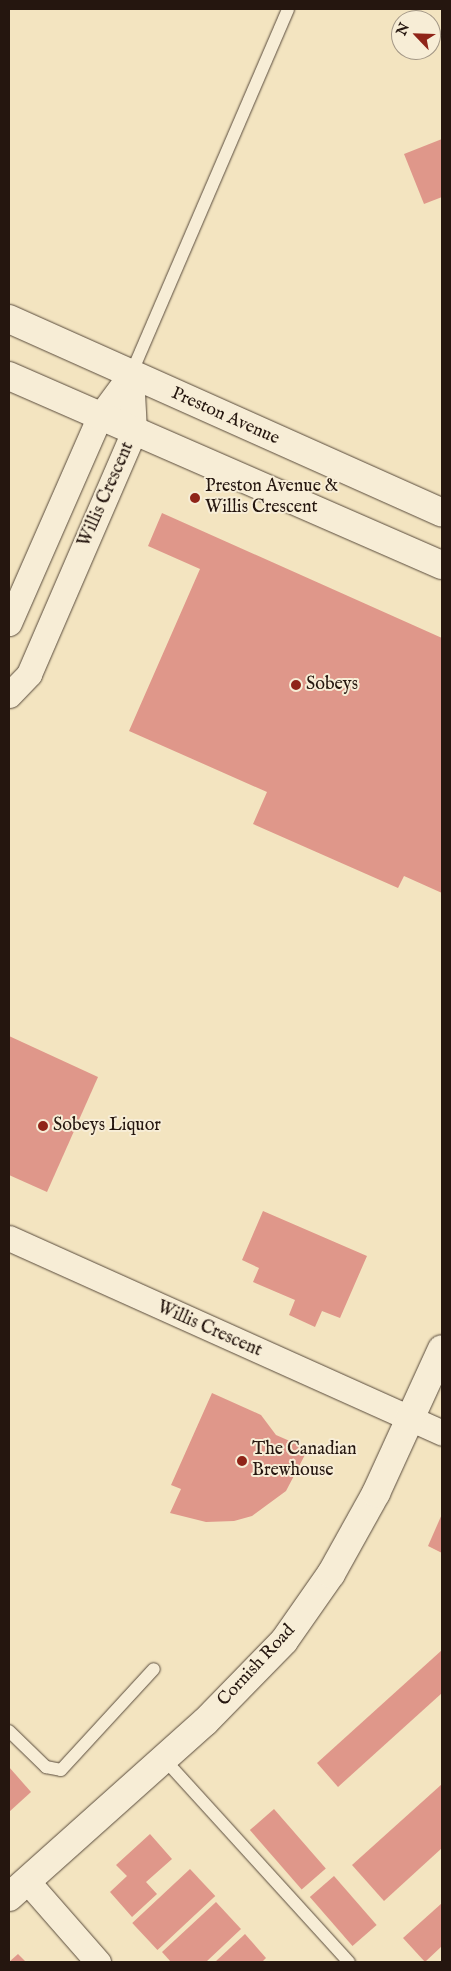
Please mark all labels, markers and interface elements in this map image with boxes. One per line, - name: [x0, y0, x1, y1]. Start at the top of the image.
- north arrow: [391, 10, 441, 60]
- text: N: [393, 20, 414, 39]
- street label: Preston Avenue: [168, 384, 282, 450]
- street label: Willis Crescent: [74, 439, 140, 551]
- place label: Preston Avenue & Willis Crescent: [205, 477, 338, 520]
- marker: Preston Avenue & Willis Crescent: [189, 492, 201, 504]
- place label: Sobeys: [306, 674, 358, 696]
- marker: Sobeys: [290, 679, 302, 691]
- place label: Sobeys Liquor: [53, 1115, 161, 1137]
- marker: Sobeys Liquor: [37, 1120, 49, 1132]
- street label: Willis Crescent: [153, 1297, 265, 1363]
- place label: The Canadian Brewhouse: [252, 1440, 357, 1482]
- marker: The Canadian Brewhouse: [236, 1455, 248, 1467]
- street label: Cornish Road: [214, 1621, 300, 1711]

